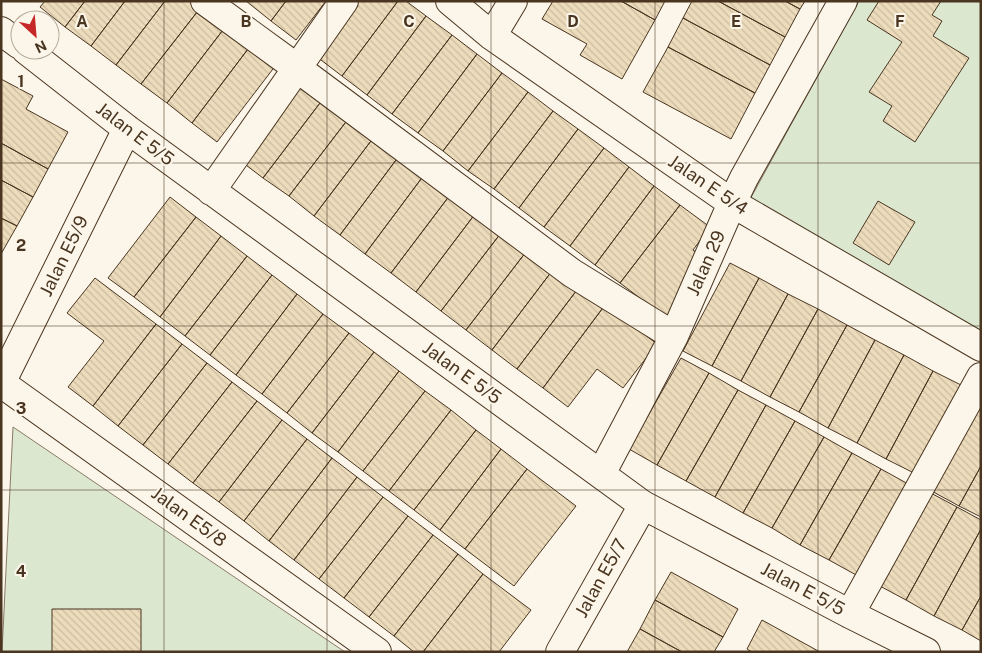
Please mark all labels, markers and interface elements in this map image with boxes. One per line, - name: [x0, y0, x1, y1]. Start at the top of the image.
- north arrow: [10, 10, 60, 60]
- text: A: [76, 12, 88, 31]
- text: B: [241, 12, 252, 31]
- text: C: [403, 12, 415, 31]
- text: D: [567, 12, 579, 31]
- text: E: [731, 12, 741, 31]
- text: F: [895, 12, 905, 31]
- text: N: [32, 37, 49, 56]
- text: 1: [18, 72, 24, 91]
- street label: Jalan E 5/5: [92, 98, 178, 170]
- street label: Jalan E 5/4: [664, 150, 752, 219]
- street label: Jalan E5/9: [35, 212, 92, 300]
- street label: Jalan 29: [682, 227, 729, 299]
- text: 2: [16, 236, 26, 255]
- street label: Jalan E 5/5: [419, 337, 506, 408]
- text: 3: [16, 399, 26, 418]
- street label: Jalan E5/8: [148, 482, 231, 551]
- street label: Jalan E5/7: [570, 535, 631, 621]
- street label: Jalan E 5/5: [758, 558, 849, 619]
- text: 4: [16, 562, 27, 581]

